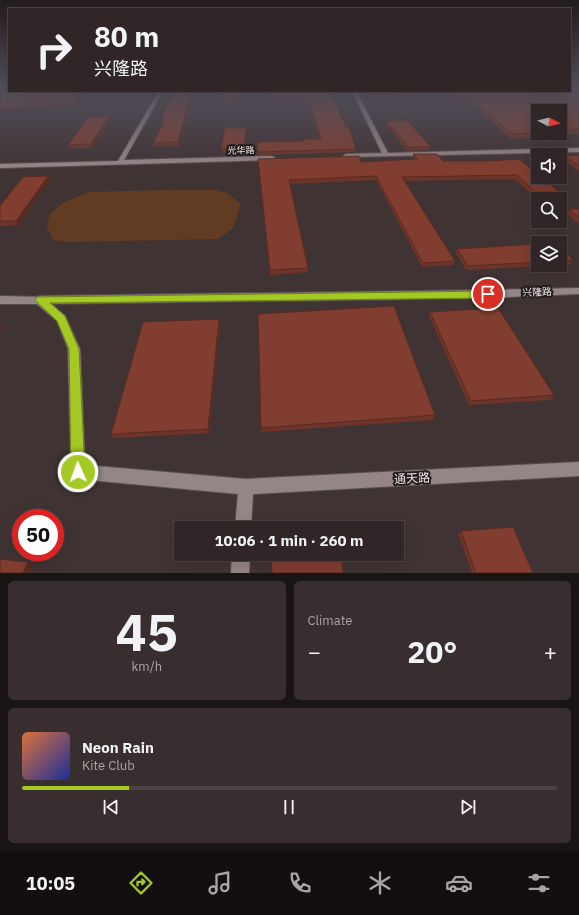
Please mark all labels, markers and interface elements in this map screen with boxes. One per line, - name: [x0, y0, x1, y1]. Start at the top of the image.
- text: 80 m: [94, 18, 159, 55]
- icon: right: [28, 24, 80, 76]
- text: 兴隆路: [94, 57, 148, 80]
- north arrow: [531, 104, 567, 140]
- map controls: [531, 104, 567, 272]
- street label: 光华路: [227, 144, 255, 156]
- button: sound: [531, 148, 567, 184]
- button: search: [531, 192, 567, 228]
- button: layers: [531, 236, 567, 272]
- pin: [471, 277, 505, 311]
- icon: arrive: [477, 283, 499, 305]
- street label: 兴隆路: [522, 285, 552, 299]
- position arrow: [57, 451, 99, 493]
- street label: 通天路: [394, 470, 430, 486]
- speed limit sign: 50: [12, 509, 64, 561]
- text: 10:06 · 1 min · 260 m: [215, 531, 363, 550]
- text: 45: [116, 598, 178, 665]
- text: Climate: [308, 612, 352, 629]
- text: 20°: [407, 632, 457, 671]
- text: −: [308, 637, 321, 666]
- text: +: [544, 637, 557, 666]
- text: km/h: [131, 658, 162, 675]
- text: Neon Rain: [82, 738, 154, 757]
- text: Kite Club: [82, 757, 135, 774]
- icon: previous: [100, 796, 122, 818]
- icon: pause: [278, 796, 300, 818]
- icon: next: [457, 796, 479, 818]
- icon: directions: [127, 869, 155, 897]
- icon: music: [206, 869, 234, 897]
- icon: phone: [286, 869, 314, 897]
- icon: climate: [366, 869, 394, 897]
- icon: car: [445, 869, 473, 897]
- icon: filters: [525, 869, 553, 897]
- text: 10:05: [26, 872, 75, 895]

